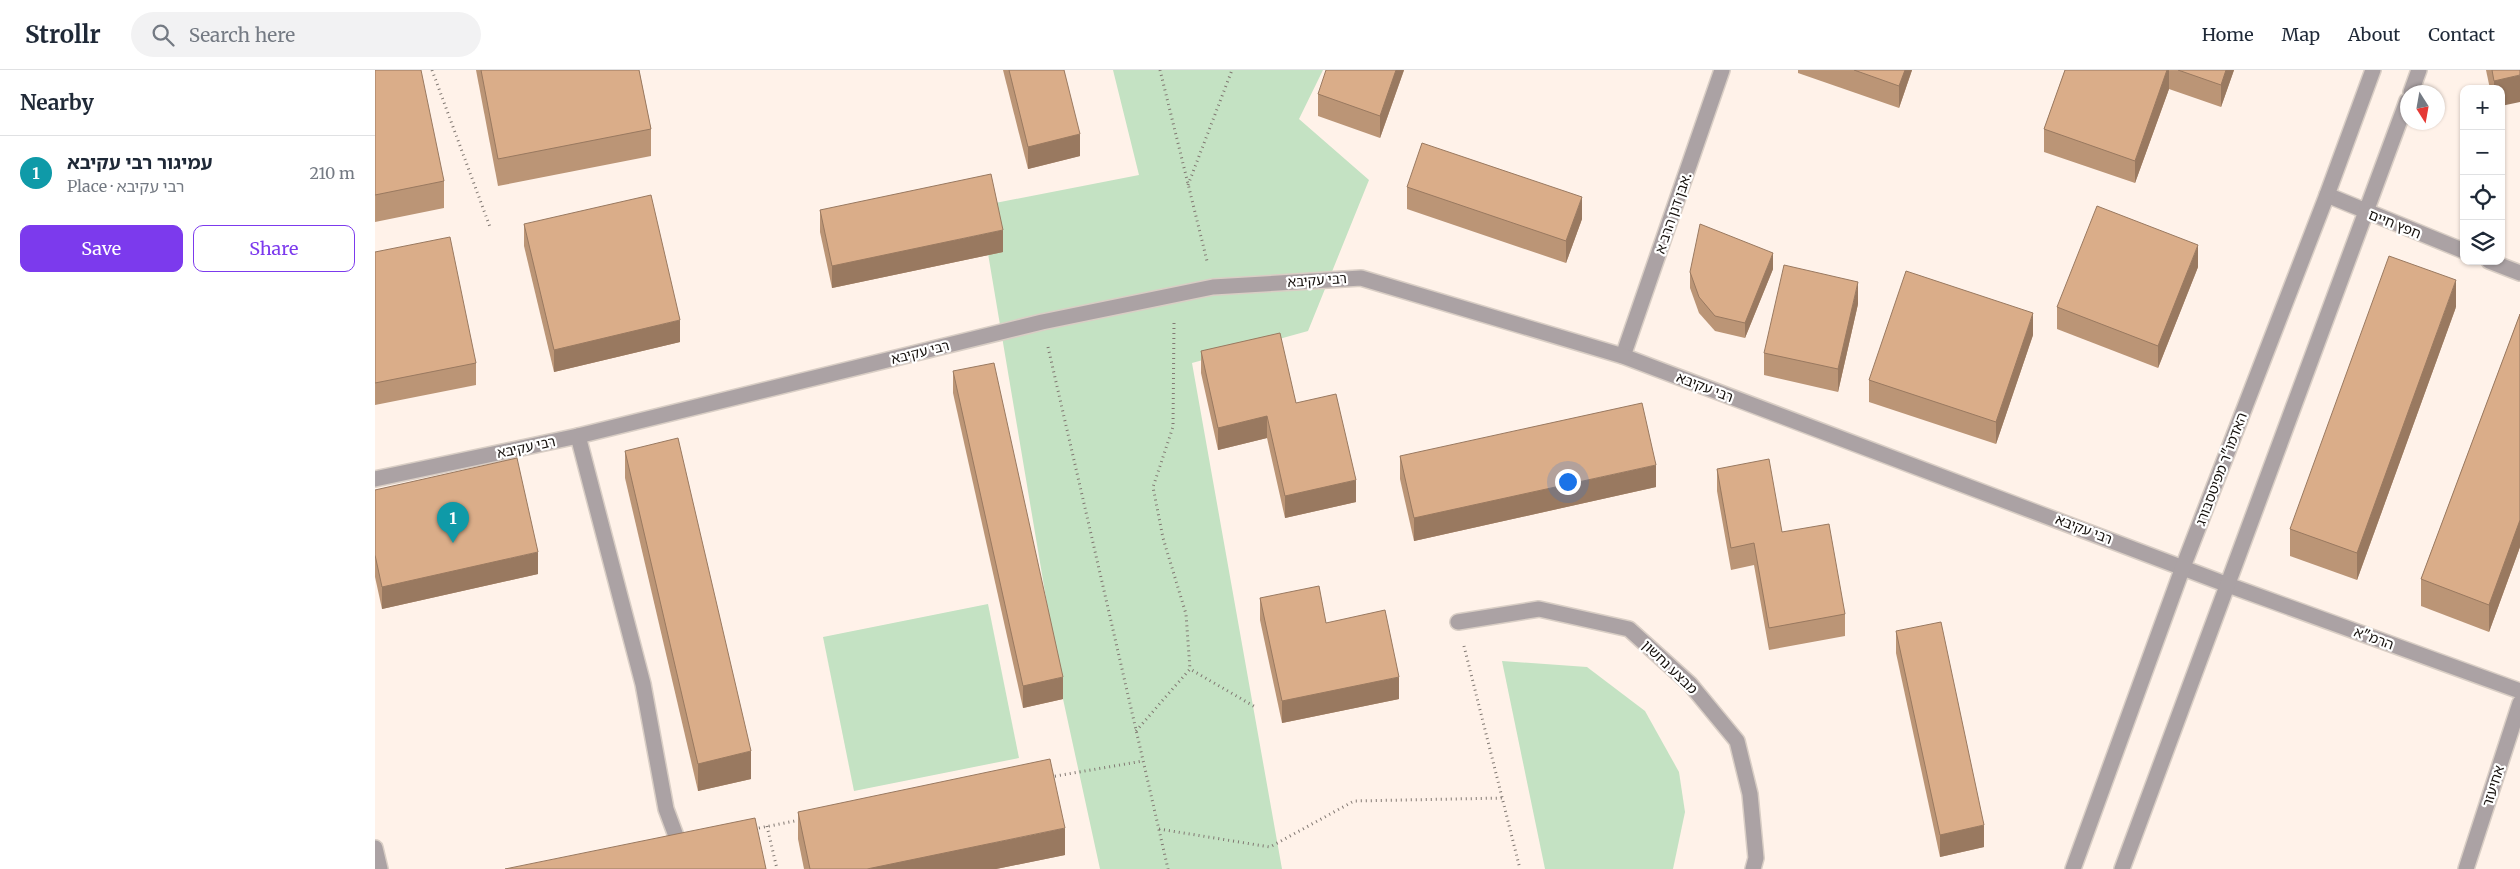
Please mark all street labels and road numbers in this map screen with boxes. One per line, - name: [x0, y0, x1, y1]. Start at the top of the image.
- street label: אבן דנן הרב א.: [1651, 170, 1695, 256]
- street label: חפץ חיים: [2366, 205, 2424, 243]
- street label: רבי עקיבא: [1287, 269, 1347, 291]
- street label: רבי עקיבא: [889, 336, 951, 368]
- street label: רבי עקיבא: [1674, 368, 1736, 406]
- street label: האדמו"ר מפיטסבורג: [2191, 410, 2251, 528]
- street label: רבי עקיבא: [495, 432, 557, 462]
- street label: רבי עקיבא: [2053, 510, 2115, 548]
- street label: הרמ"א: [2352, 623, 2396, 653]
- street label: מבצע נחשון: [1638, 636, 1702, 698]
- street label: אחיעזר: [2478, 763, 2508, 809]

